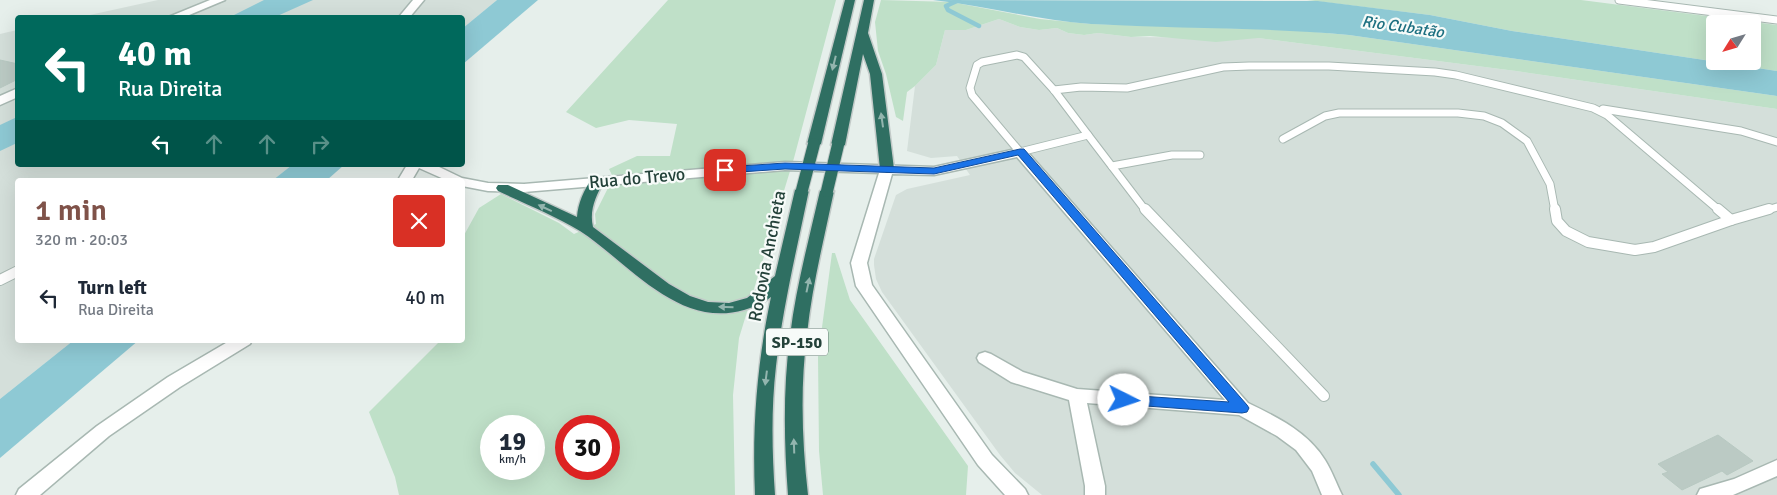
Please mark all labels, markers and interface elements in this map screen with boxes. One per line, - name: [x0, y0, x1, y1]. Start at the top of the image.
- water label: Rio Cubatão: [1361, 11, 1446, 43]
- north arrow: [1706, 15, 1761, 70]
- map controls: [1706, 15, 1761, 70]
- text: 40 m: [118, 32, 192, 75]
- icon: left: [35, 35, 100, 100]
- one-way arrow: [830, 56, 838, 71]
- text: Rua Direita: [118, 75, 222, 102]
- one-way arrow: [878, 112, 886, 128]
- icon: left: [147, 130, 175, 158]
- icon: ahead: [200, 130, 228, 158]
- icon: ahead: [253, 130, 281, 158]
- icon: right: [306, 130, 334, 158]
- pin: [704, 149, 746, 191]
- icon: arrive: [711, 156, 739, 184]
- street label: Rua do Trevo: [588, 163, 686, 193]
- street label: Rodovia Anchieta: [744, 189, 790, 323]
- text: 1 min: [35, 192, 107, 229]
- button: close: [393, 195, 445, 247]
- one-way arrow: [538, 203, 552, 211]
- text: 320 m · 20:03: [35, 230, 128, 250]
- text: Turn left: [78, 276, 147, 300]
- one-way arrow: [804, 277, 812, 293]
- icon: left: [35, 284, 63, 312]
- text: 40 m: [405, 286, 445, 310]
- text: Rua Direita: [78, 300, 154, 320]
- one-way arrow: [717, 303, 733, 311]
- road number: SP-150: [766, 328, 828, 356]
- one-way arrow: [762, 370, 770, 386]
- position arrow: [1097, 373, 1149, 425]
- speed limit sign: 30: [555, 415, 620, 480]
- text: 19: [499, 426, 526, 457]
- one-way arrow: [790, 438, 798, 454]
- text: km/h: [499, 452, 526, 467]

